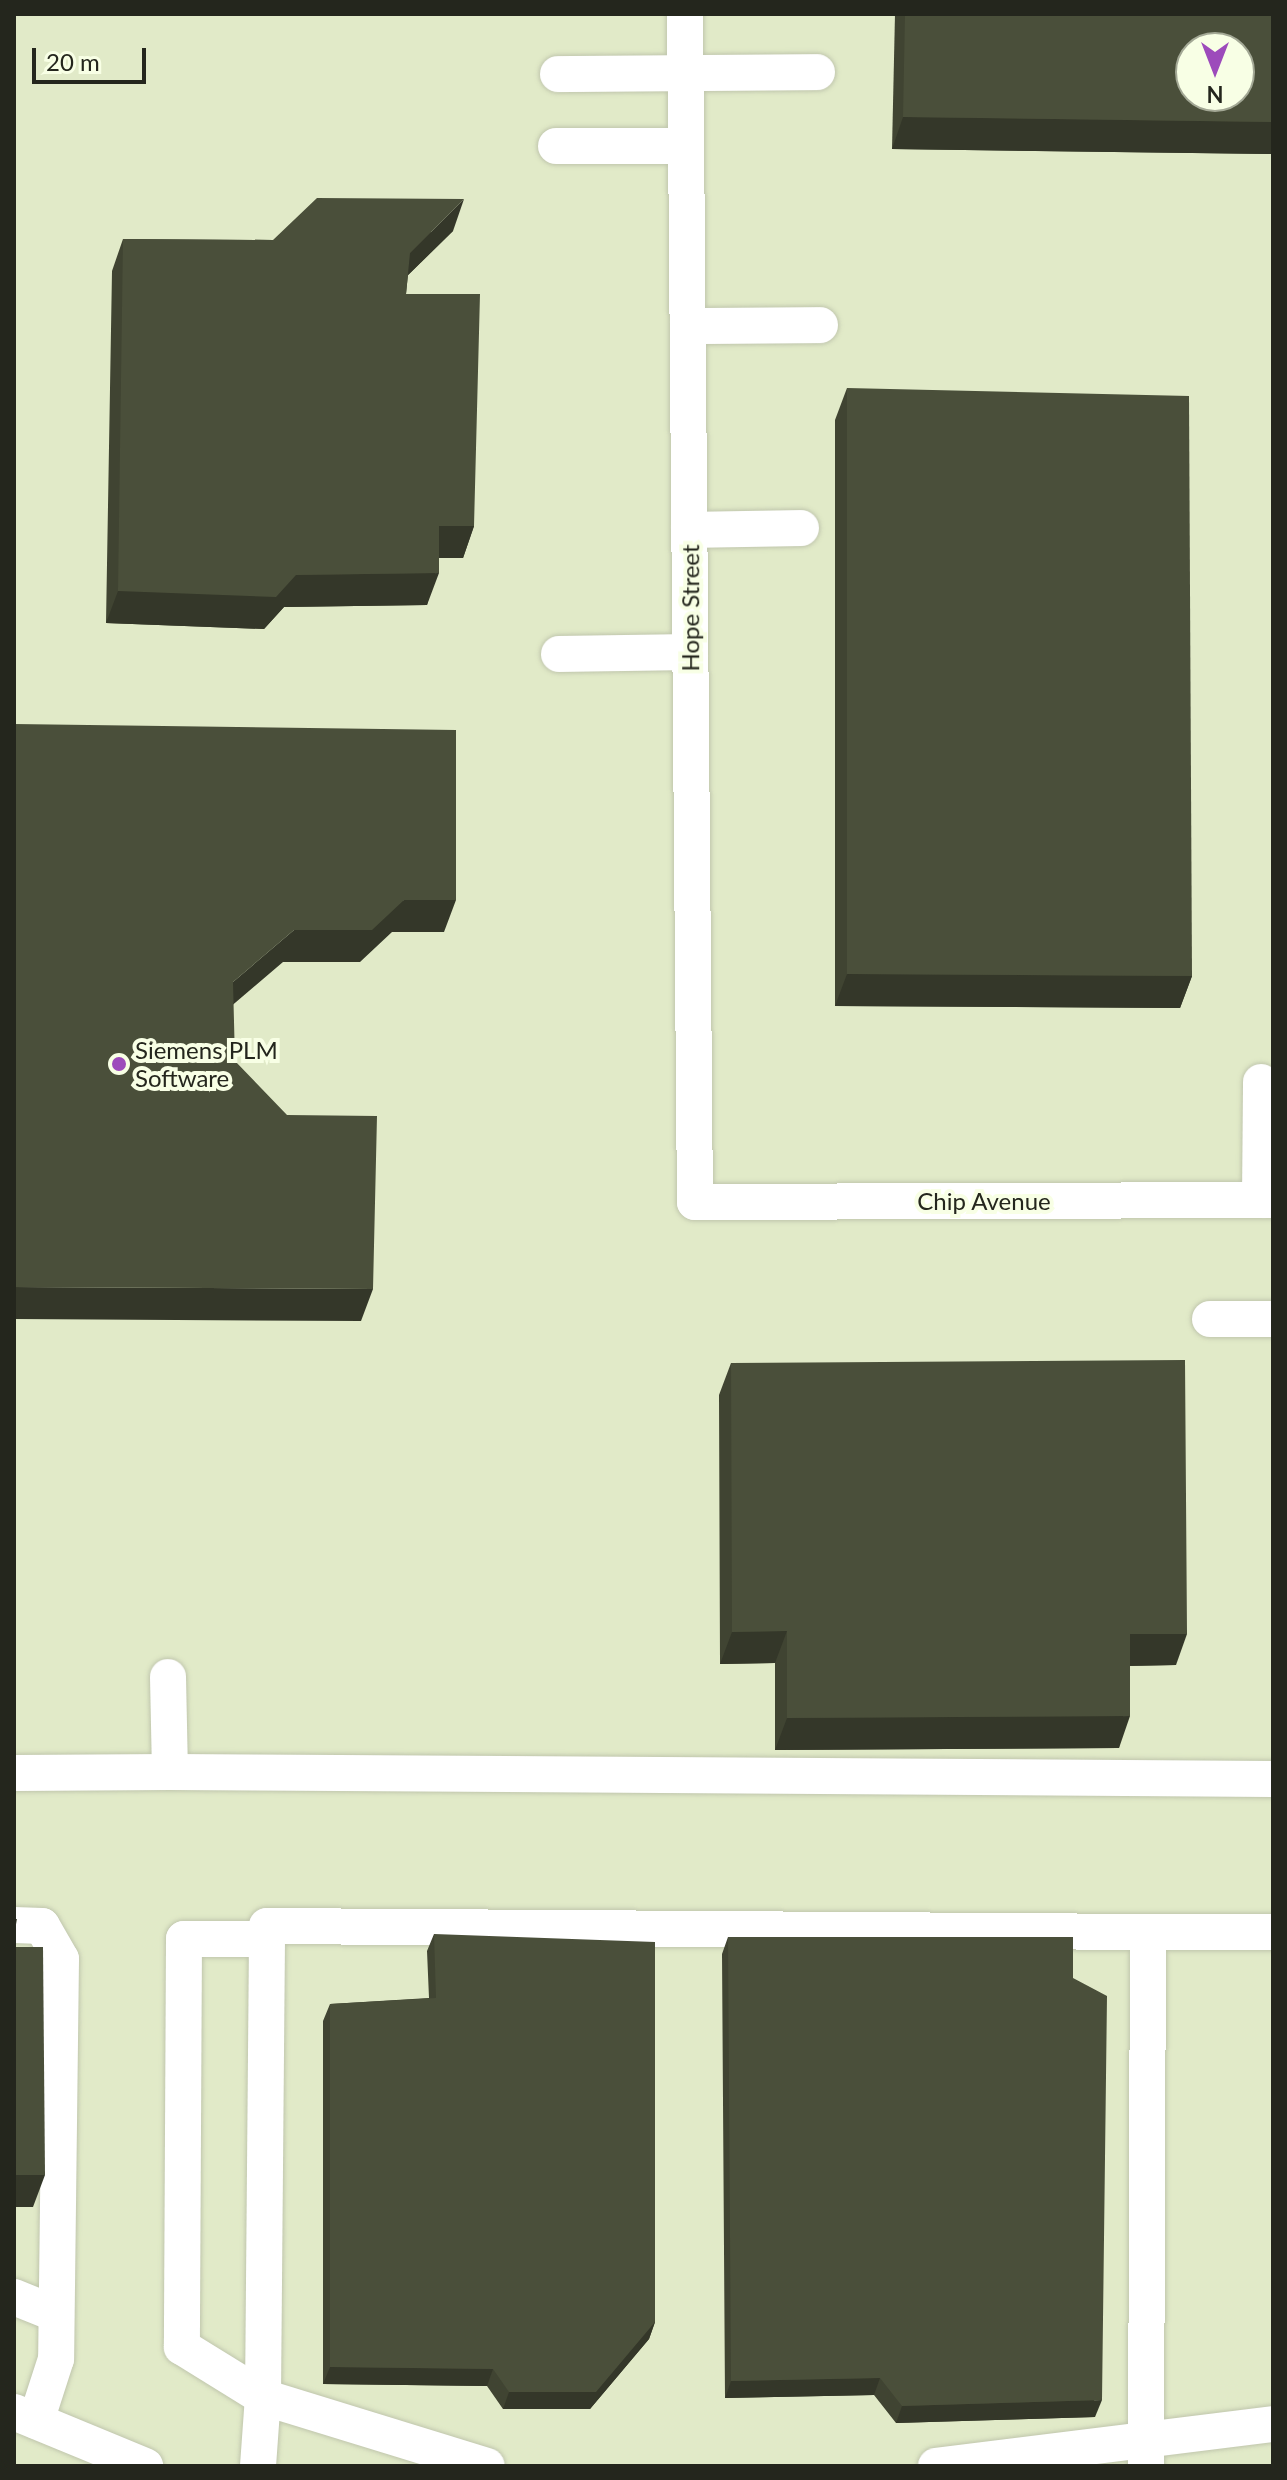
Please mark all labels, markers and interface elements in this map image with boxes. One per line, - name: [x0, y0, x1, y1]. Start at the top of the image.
- scale bar: [36, 32, 150, 82]
- north arrow: [1175, 32, 1255, 112]
- text: 20 m: [46, 47, 100, 76]
- text: N: [1207, 81, 1223, 108]
- street label: Hope Street: [676, 544, 704, 672]
- place label: Siemens PLM Software: [135, 1036, 278, 1092]
- marker: Siemens PLM Software: [110, 1055, 128, 1073]
- street label: Chip Avenue: [917, 1187, 1051, 1215]

